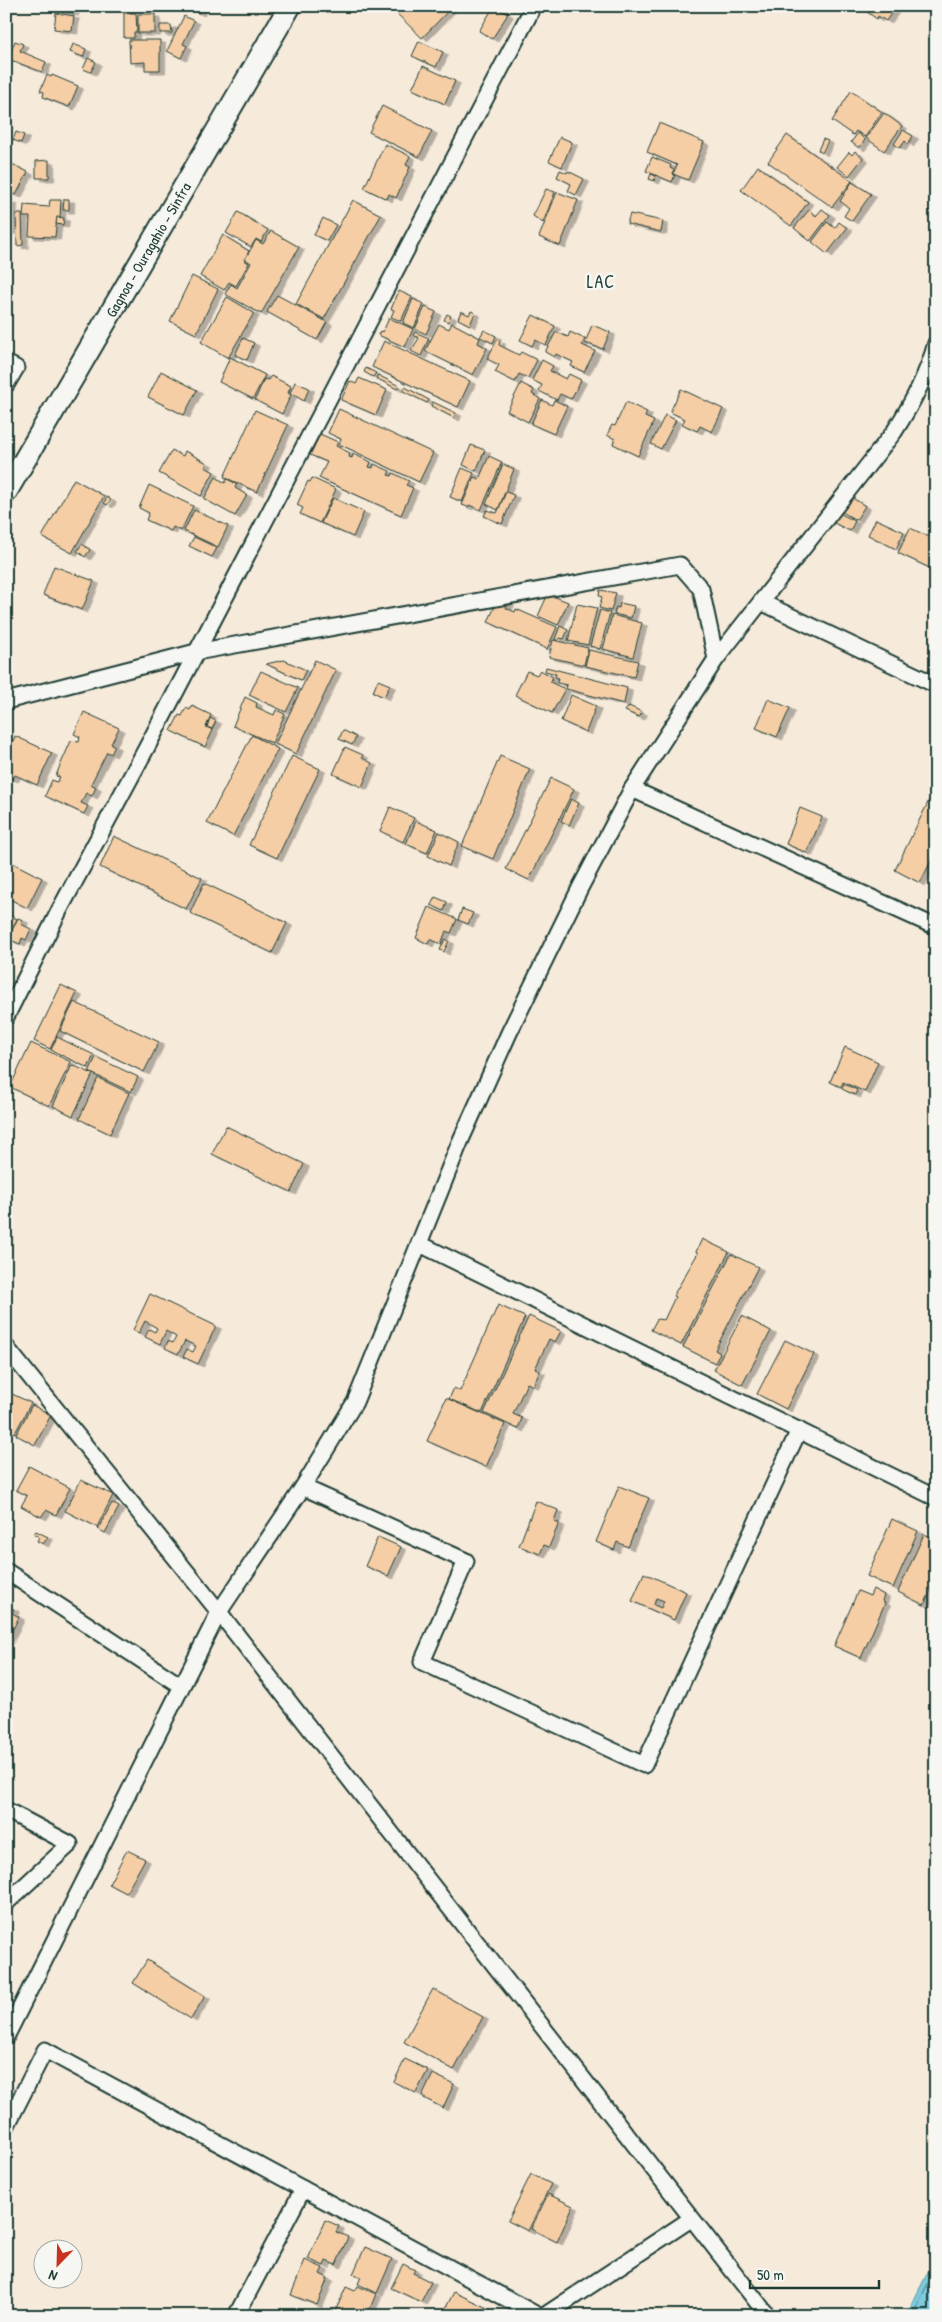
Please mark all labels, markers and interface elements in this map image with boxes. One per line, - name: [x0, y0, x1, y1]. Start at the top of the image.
- street label: Gagnoa - Ouragahio - Sinfra: [100, 178, 195, 321]
- district label: LAC: [587, 269, 615, 294]
- north arrow: [32, 2240, 82, 2290]
- scale bar: [750, 2257, 878, 2289]
- text: 50 m: [757, 2264, 784, 2285]
- text: N: [45, 2266, 60, 2287]

